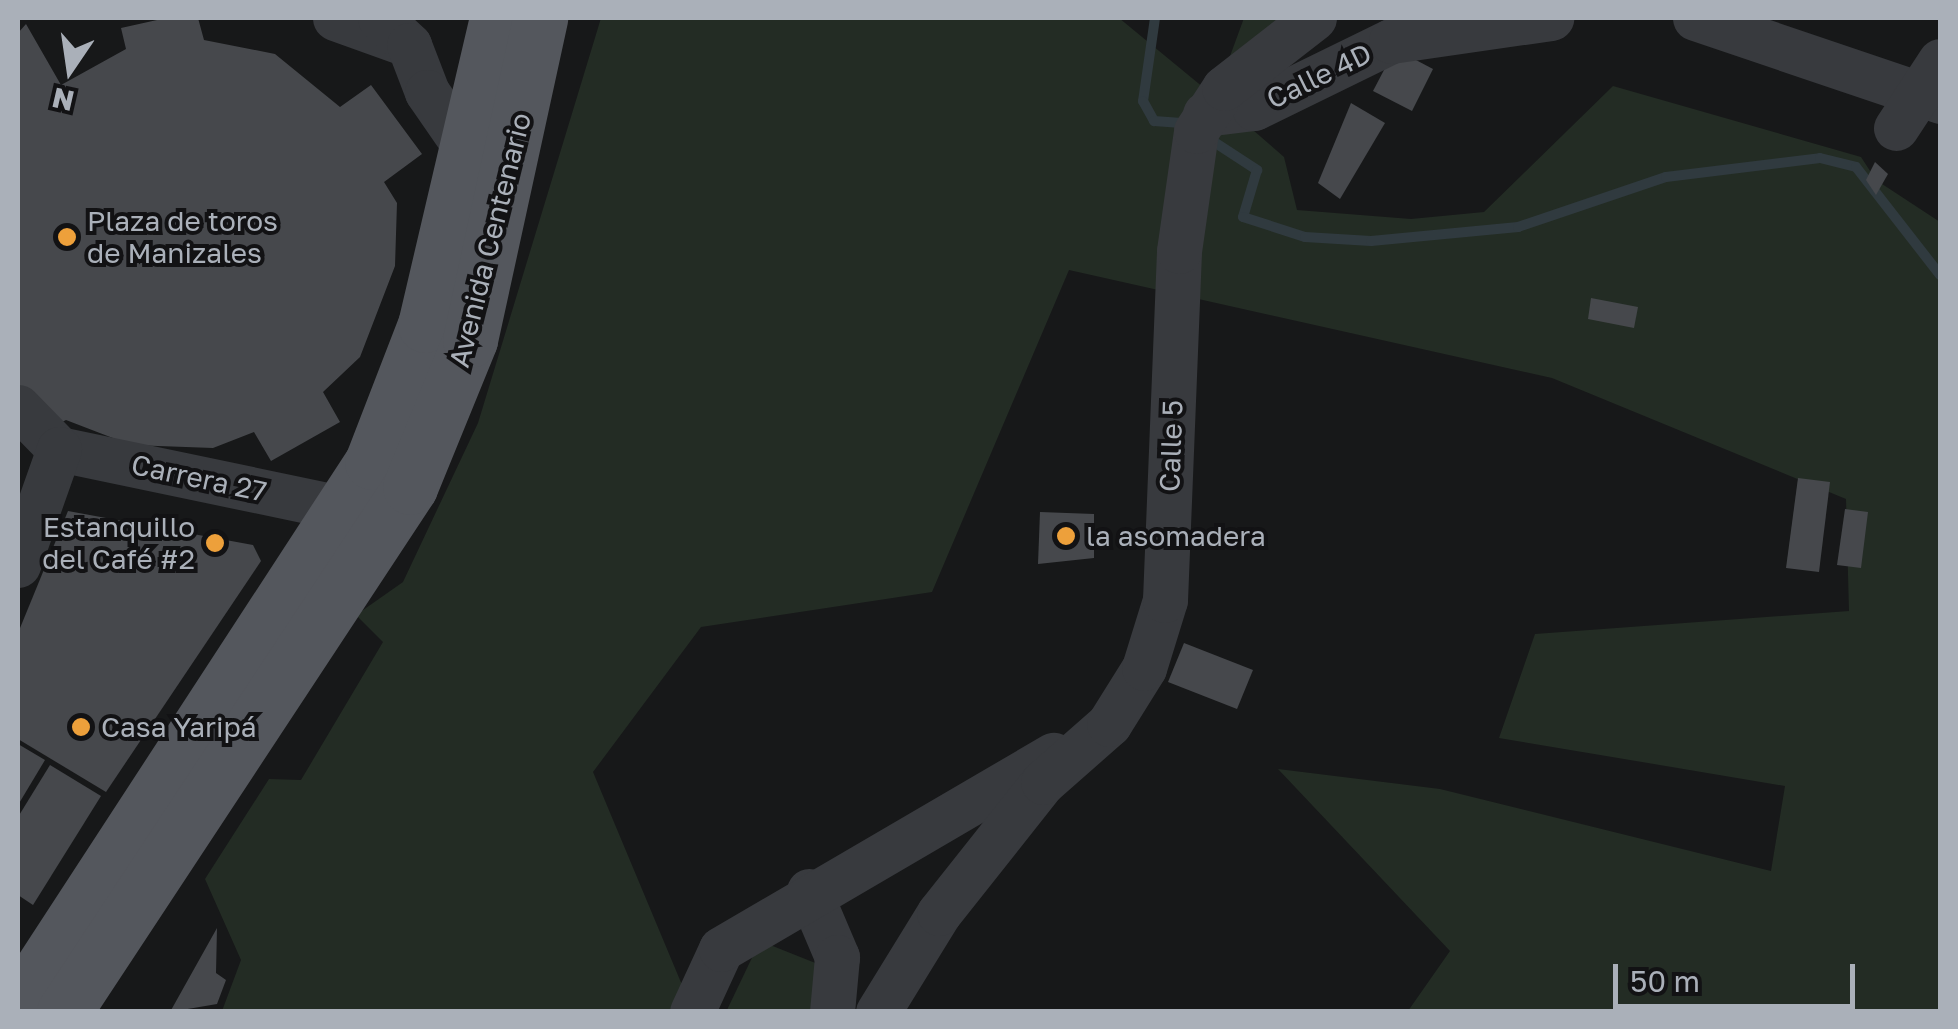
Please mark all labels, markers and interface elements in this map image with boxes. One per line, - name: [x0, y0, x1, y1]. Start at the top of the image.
- north arrow: [20, 20, 120, 120]
- street label: Calle 4D: [1261, 36, 1377, 116]
- text: N: [49, 81, 77, 118]
- street label: Avenida Centenario: [442, 109, 538, 371]
- place label: Plaza de toros de Manizales: [87, 204, 278, 270]
- marker: Plaza de toros de Manizales: [56, 226, 78, 248]
- street label: Calle 5: [1153, 399, 1189, 493]
- street label: Carrera 27: [128, 447, 270, 509]
- place label: Estanquillo del Café #2: [42, 510, 195, 576]
- place label: la asomadera: [1086, 519, 1266, 553]
- marker: la asomadera: [1055, 525, 1077, 547]
- marker: Estanquillo del Café #2: [204, 532, 226, 554]
- place label: Casa Yaripá: [101, 710, 256, 744]
- marker: Casa Yaripá: [70, 716, 92, 738]
- scale bar: [1618, 944, 1860, 1006]
- text: 50 m: [1630, 963, 1700, 999]

